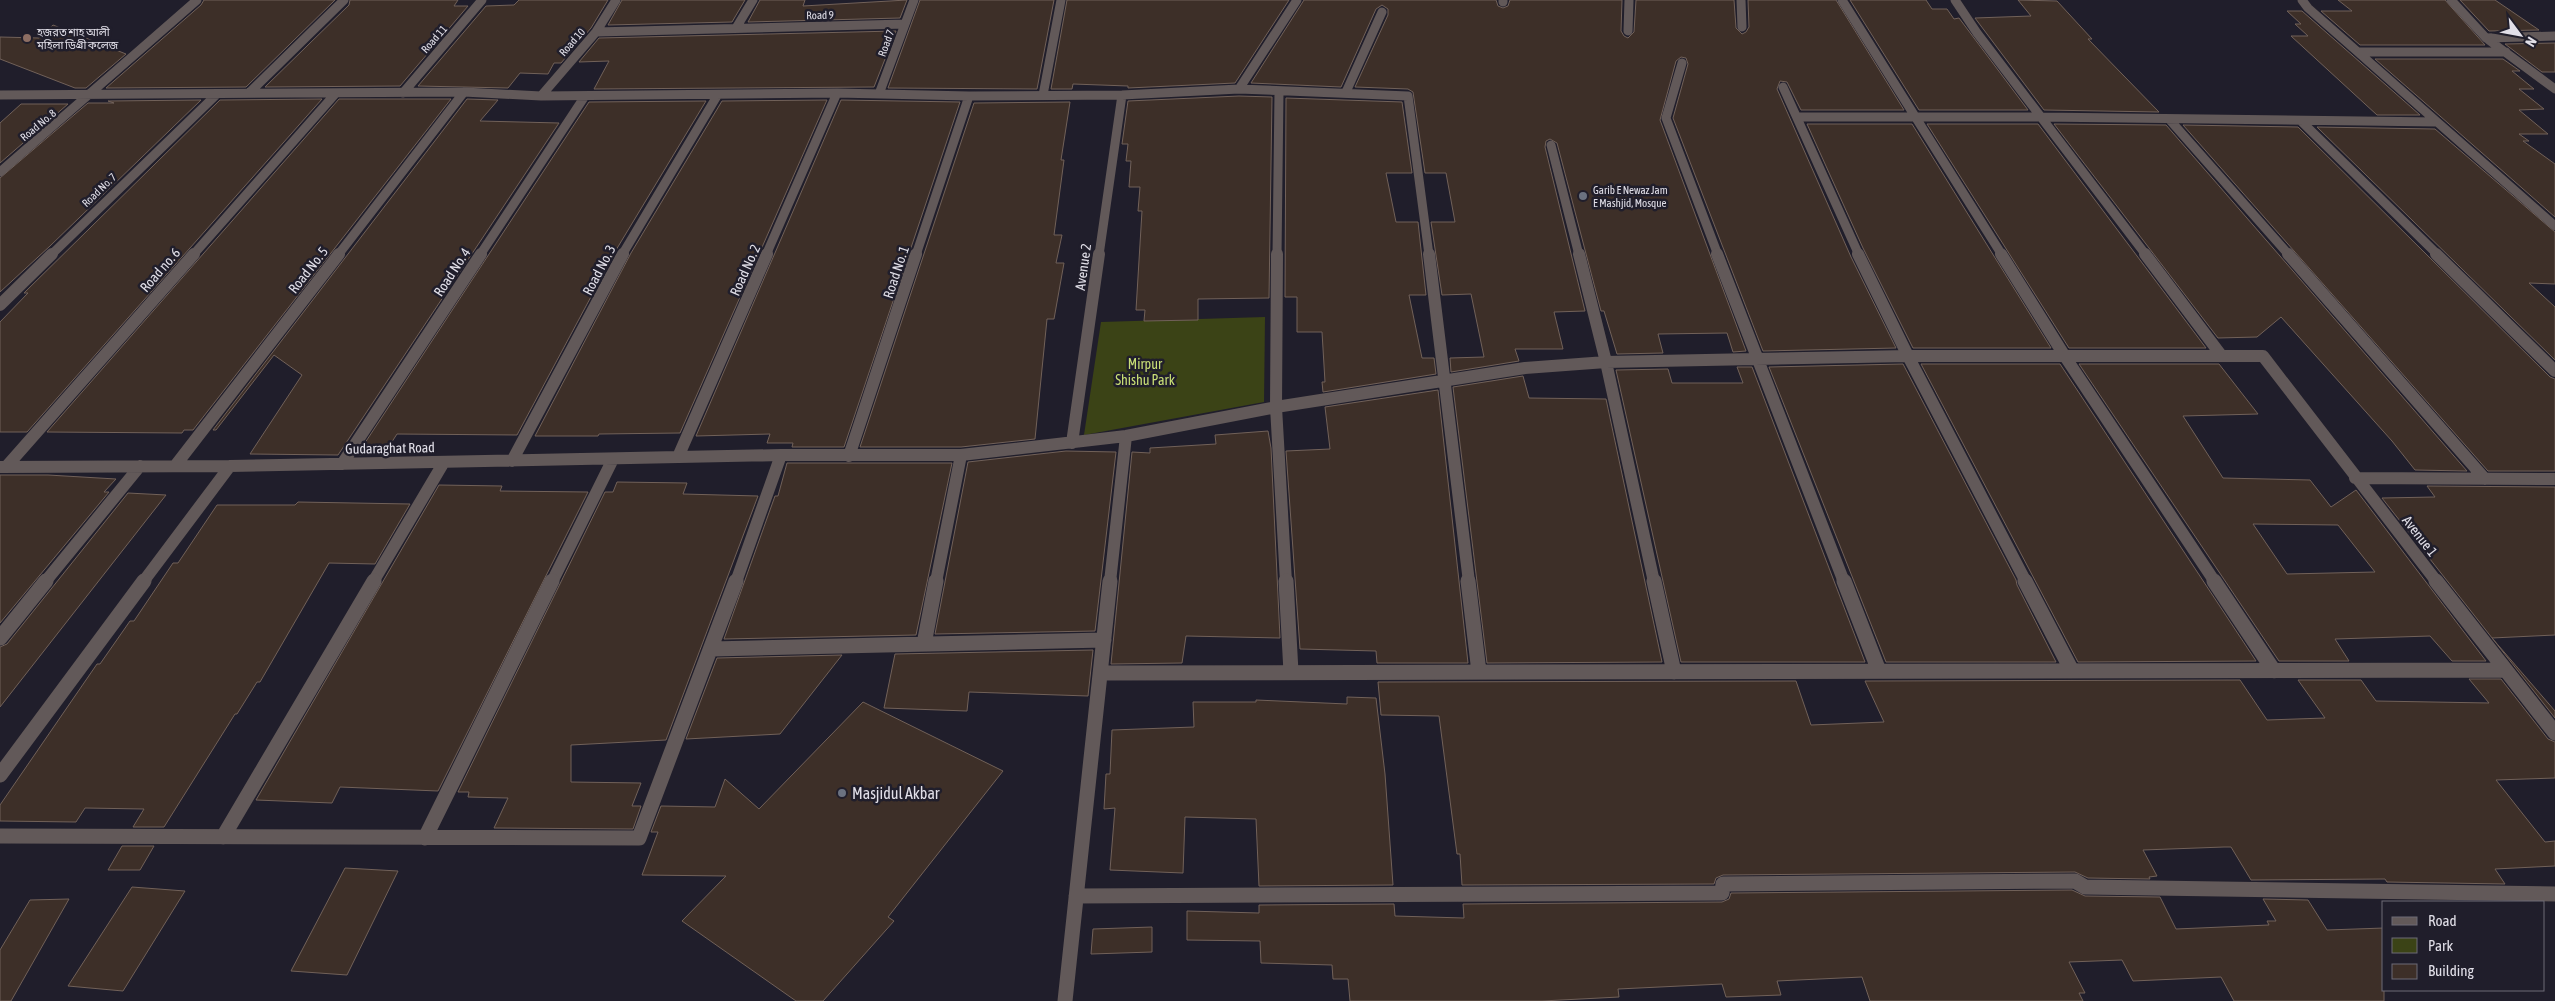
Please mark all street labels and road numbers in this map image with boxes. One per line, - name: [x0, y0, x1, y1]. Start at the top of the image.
- street label: Road 9: [806, 9, 834, 21]
- street label: Road 11: [419, 23, 449, 55]
- street label: Road 10: [557, 26, 587, 58]
- street label: Road 7: [876, 28, 896, 58]
- street label: Road No. 8: [18, 107, 58, 143]
- street label: Road No. 7: [79, 171, 119, 209]
- street label: Road No. 3: [579, 242, 619, 298]
- street label: Road No. 2: [727, 242, 763, 298]
- street label: Avenue 2: [1072, 242, 1094, 292]
- street label: Road no. 6: [137, 244, 184, 295]
- street label: Road No. 5: [285, 244, 331, 296]
- street label: Road No. 4: [430, 244, 474, 299]
- street label: Road No. 1: [880, 244, 912, 300]
- street label: Gudaraghat Road: [345, 439, 435, 457]
- street label: Avenue 1: [2399, 512, 2441, 560]

